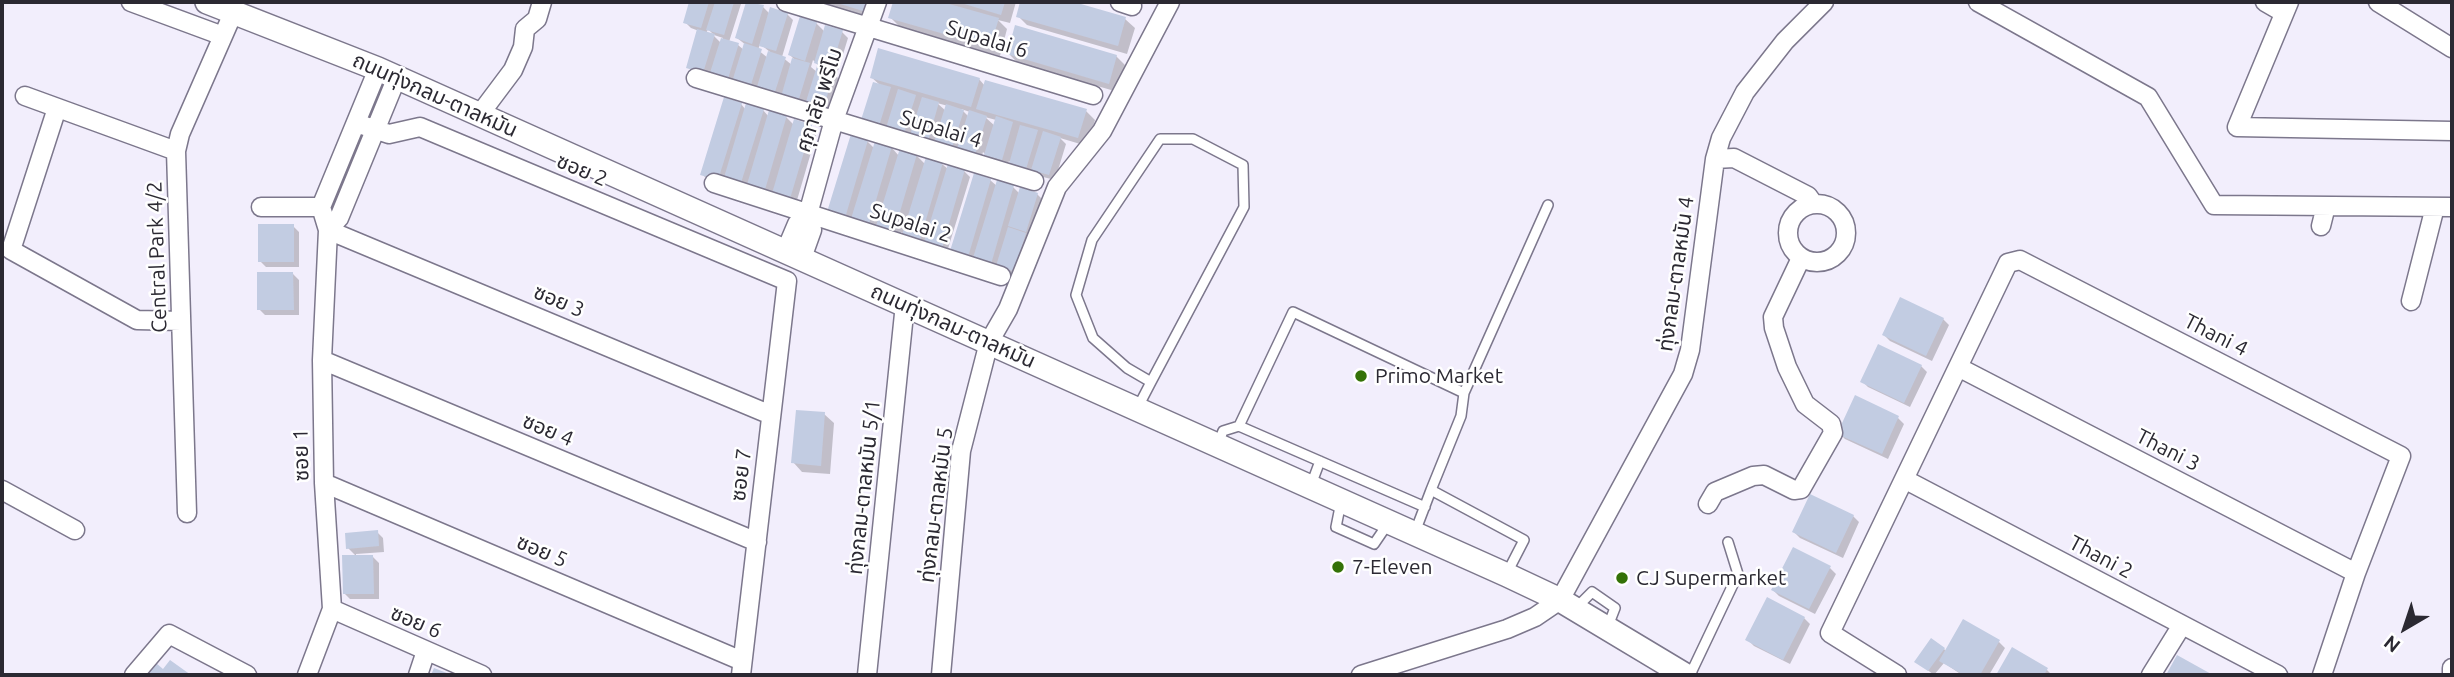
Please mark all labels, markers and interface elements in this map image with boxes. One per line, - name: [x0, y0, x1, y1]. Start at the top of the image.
- street label: Supalai 6: [943, 15, 1031, 63]
- street label: ศุภาลัย พรีโม: [790, 45, 848, 155]
- street label: ถนนทุ่งกลม-ตาลหมัน: [349, 47, 521, 143]
- street label: Supalai 4: [897, 105, 985, 153]
- street label: ซอย 2: [553, 148, 611, 192]
- street label: Central Park 4/2: [142, 181, 172, 333]
- street label: ทุ่งกลม-ตาลหมัน 4: [1653, 195, 1699, 353]
- street label: Supalai 2: [867, 198, 955, 248]
- street label: ถนนทุ่งกลม-ตาลหมัน: [867, 278, 1039, 374]
- street label: ซอย 3: [530, 279, 588, 323]
- street label: Thani 4: [2180, 308, 2252, 362]
- place label: Primo Market: [1375, 363, 1503, 389]
- marker: Primo Market: [1353, 368, 1369, 384]
- street label: ทุ่งกลม-ตาลหมัน 5/1: [842, 398, 886, 576]
- street label: ซอย 4: [519, 408, 577, 452]
- street label: Thani 3: [2132, 423, 2204, 477]
- street label: ทุ่งกลม-ตาลหมัน 5: [914, 426, 958, 584]
- street label: ซอย 1: [288, 428, 314, 482]
- street label: ซอย 7: [725, 447, 757, 503]
- street label: ซอย 5: [513, 529, 571, 573]
- street label: Thani 2: [2065, 530, 2137, 584]
- place label: 7-Eleven: [1352, 554, 1433, 580]
- marker: 7-Eleven: [1330, 559, 1346, 575]
- place label: CJ Supermarket: [1636, 565, 1786, 591]
- marker: CJ Supermarket: [1614, 570, 1630, 586]
- north arrow: [2370, 593, 2440, 663]
- street label: ซอย 6: [387, 600, 445, 644]
- text: N: [2379, 631, 2404, 657]

